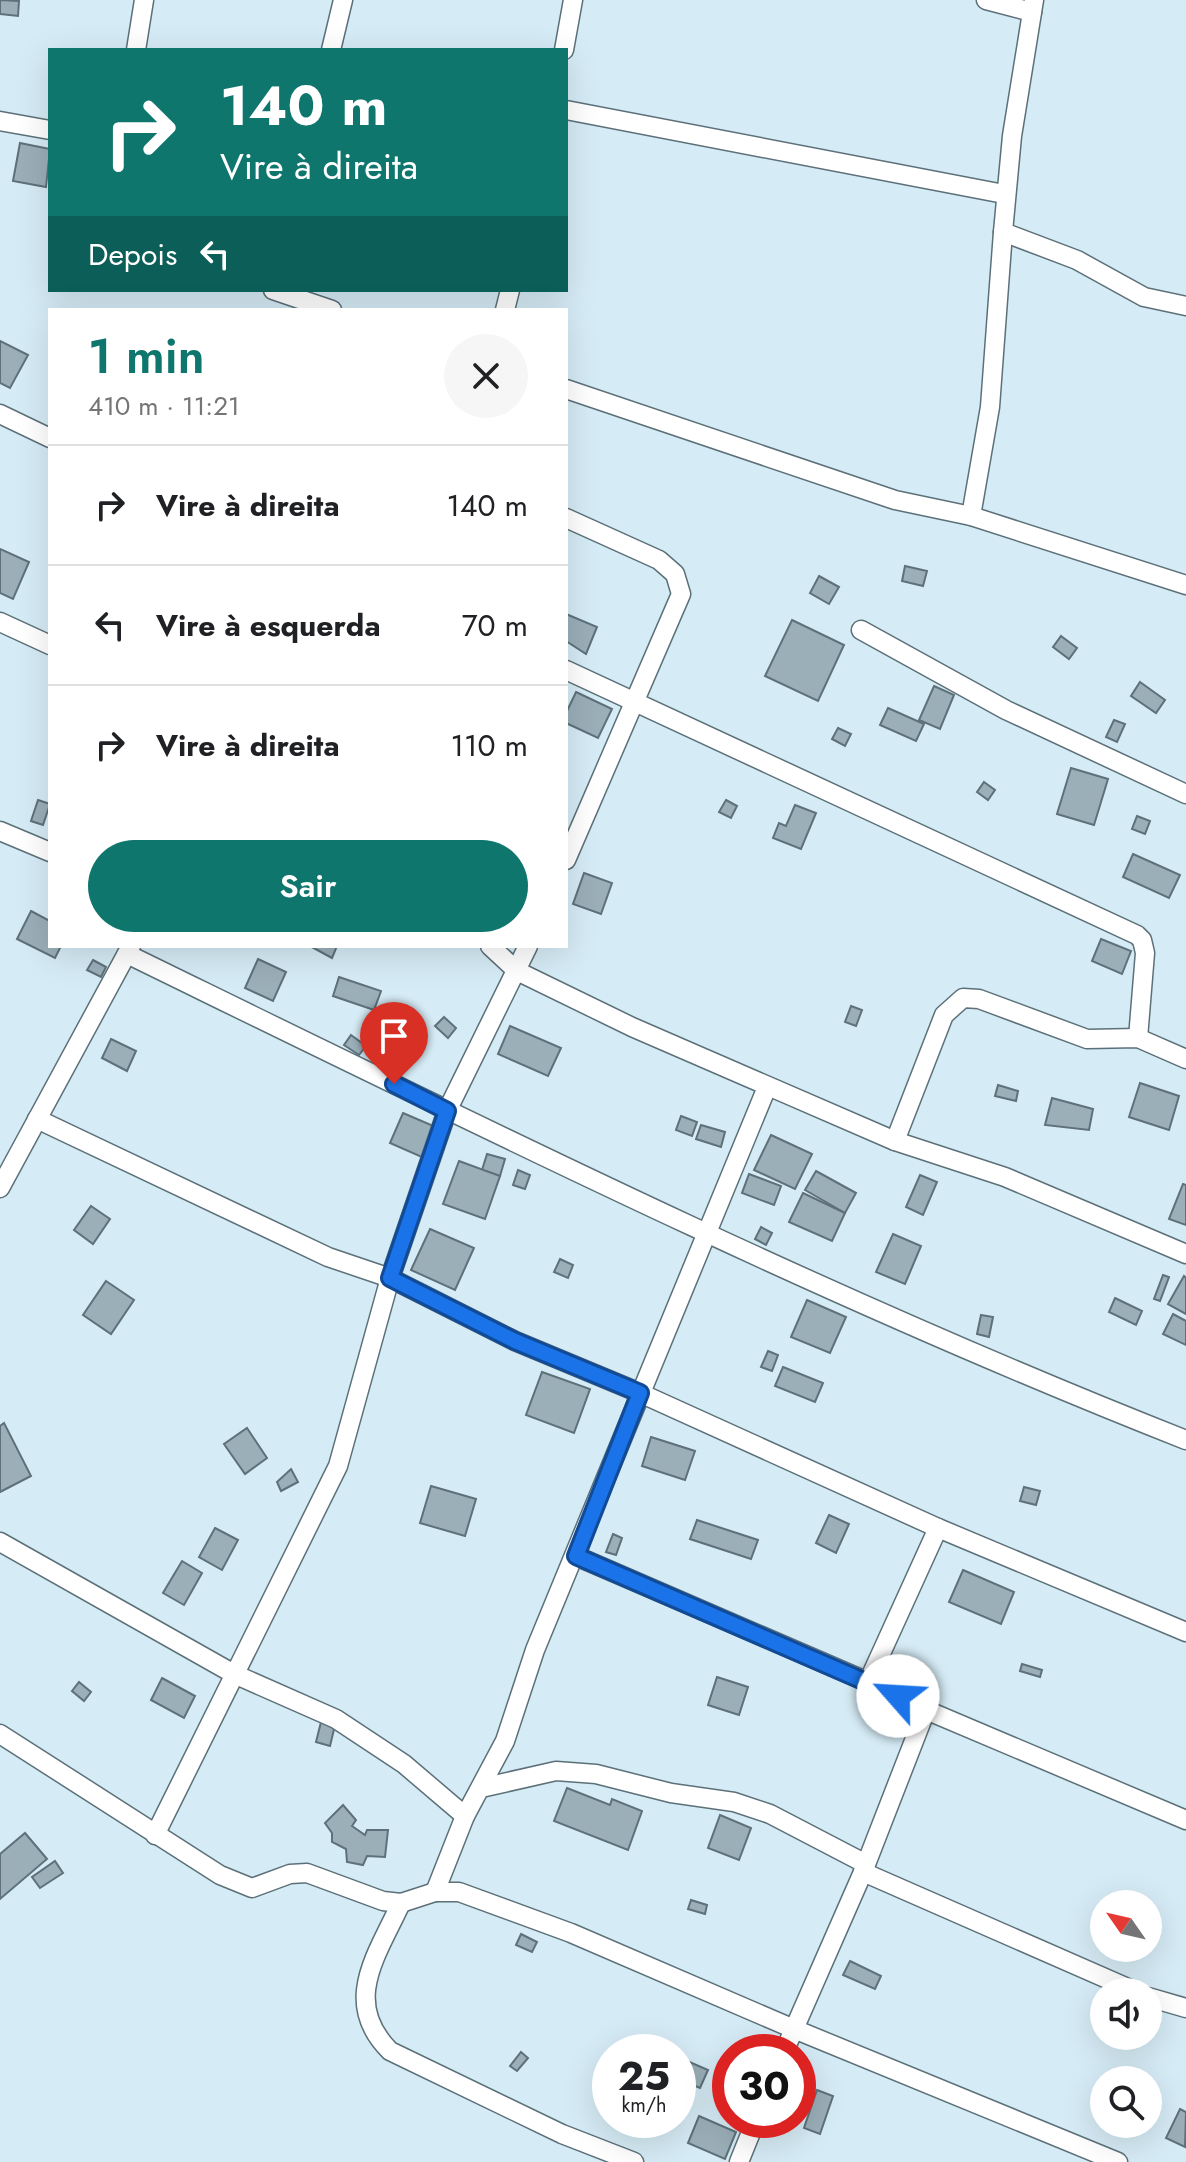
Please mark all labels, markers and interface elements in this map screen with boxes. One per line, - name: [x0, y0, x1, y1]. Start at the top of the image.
- text: 140 m: [220, 65, 387, 146]
- icon: right: [88, 80, 192, 184]
- text: Vire à direita: [220, 140, 418, 192]
- icon: left: [193, 232, 237, 276]
- text: Depois: [88, 233, 177, 276]
- text: 1 min: [88, 322, 205, 391]
- button: close: [444, 334, 528, 418]
- text: 410 m · 11:21: [88, 387, 240, 425]
- icon: right: [88, 483, 132, 527]
- text: Vire à direita: [156, 484, 340, 527]
- text: 140 m: [447, 484, 528, 527]
- icon: left: [88, 603, 132, 647]
- text: Vire à esquerda: [156, 604, 381, 647]
- text: 70 m: [462, 604, 528, 647]
- icon: right: [88, 723, 132, 767]
- text: Vire à direita: [156, 724, 340, 767]
- text: 110 m: [451, 724, 528, 767]
- button: Sair: [88, 840, 528, 932]
- pin: [360, 1002, 428, 1084]
- icon: arrive: [372, 1014, 416, 1058]
- position arrow: [856, 1654, 940, 1738]
- north arrow: [1090, 1890, 1162, 1962]
- map controls: [1090, 1890, 1162, 2138]
- button: sound: [1090, 1978, 1162, 2050]
- speed limit sign: 30: [712, 2034, 816, 2138]
- text: 25: [618, 2047, 670, 2105]
- button: search: [1090, 2066, 1162, 2138]
- text: km/h: [621, 2091, 667, 2120]

